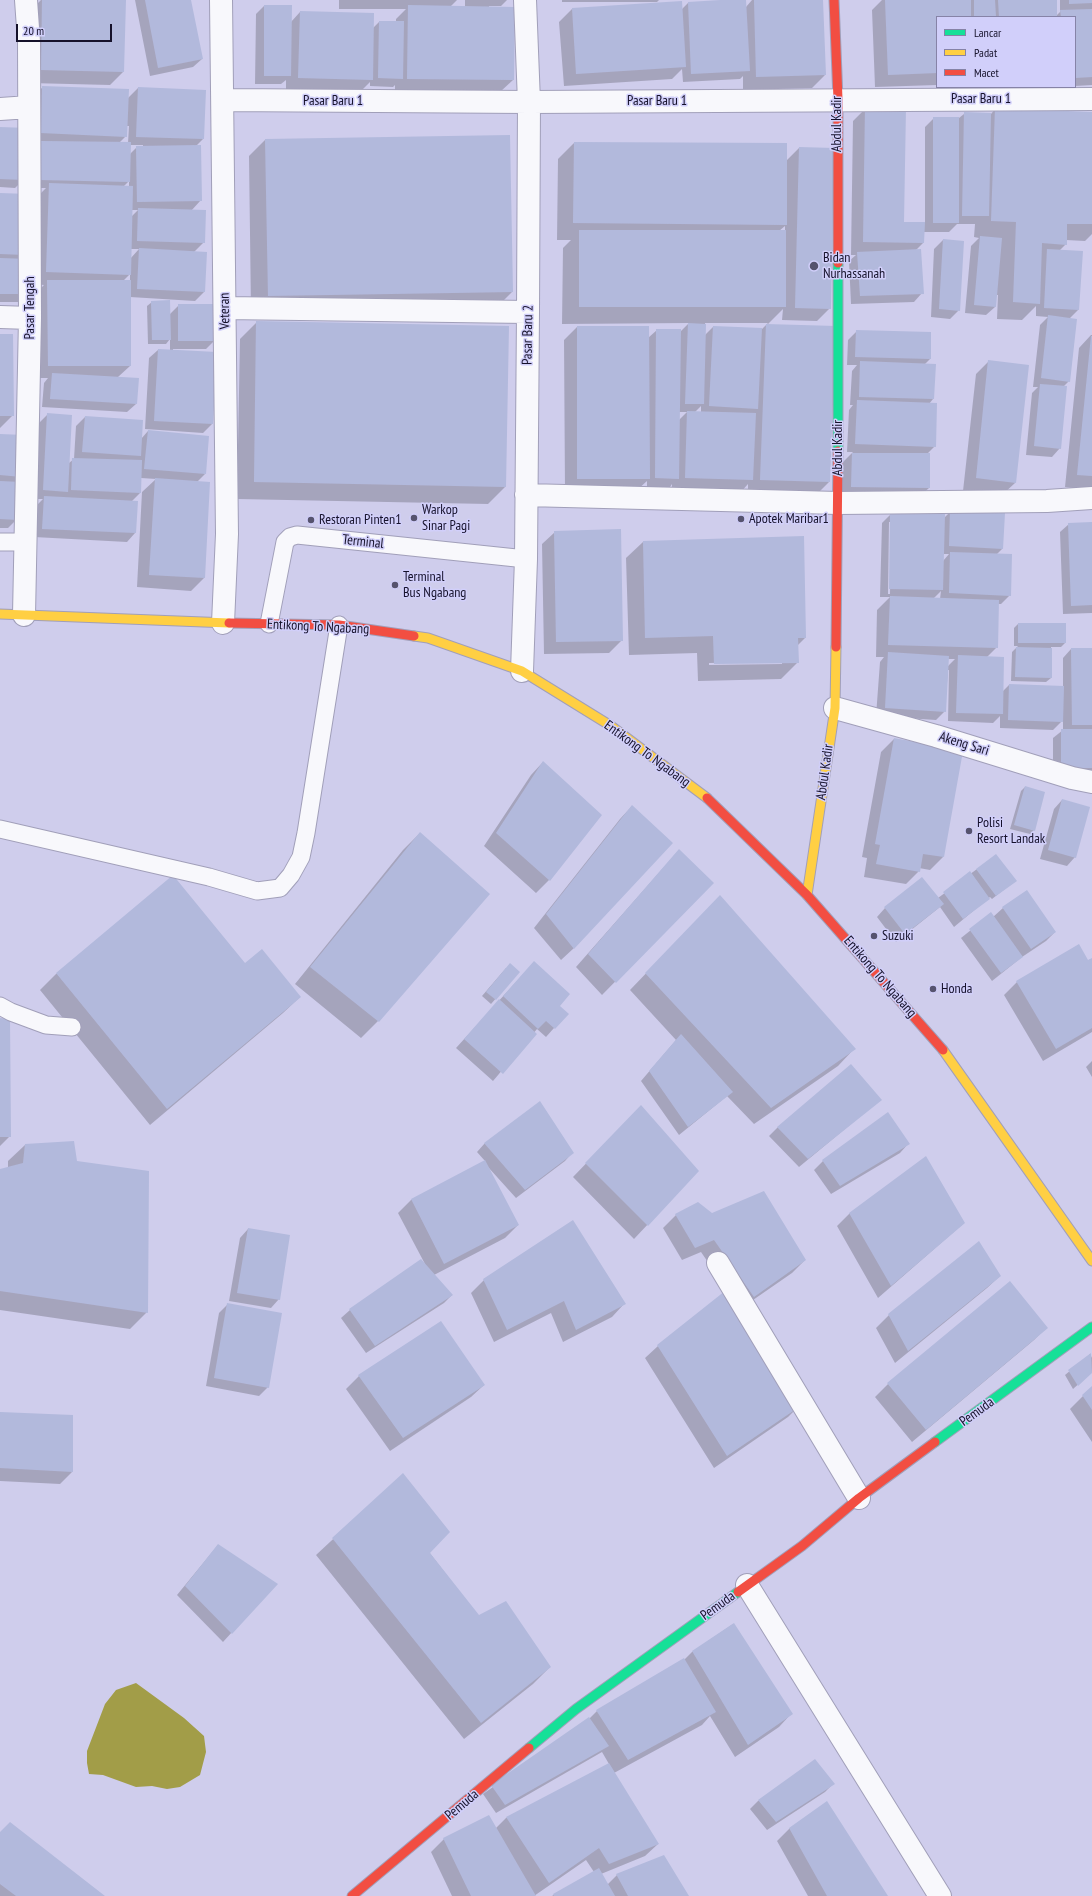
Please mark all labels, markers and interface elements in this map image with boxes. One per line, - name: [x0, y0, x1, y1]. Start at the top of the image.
- scale bar: [18, 16, 114, 42]
- legend: [936, 16, 1076, 88]
- text: 20 m: [23, 23, 44, 38]
- text: Lancar: [974, 25, 1001, 40]
- text: Padat: [974, 45, 997, 60]
- text: Macet: [974, 65, 999, 80]
- street label: Pasar Baru 1: [951, 91, 1011, 107]
- street label: Pasar Baru 1: [303, 93, 363, 109]
- street label: Pasar Baru 1: [627, 93, 687, 109]
- street label: Abdul Kadir: [829, 96, 845, 152]
- place label: Bidan Nurhassanah: [823, 250, 885, 282]
- marker: Bidan Nurhassanah: [808, 260, 820, 272]
- street label: Pasar Tengah: [22, 276, 38, 340]
- street label: Veteran: [216, 293, 234, 329]
- street label: Pasar Baru 2: [519, 305, 537, 365]
- street label: Abdul Kadir: [830, 420, 846, 476]
- place label: Warkop Sinar Pagi: [422, 502, 470, 534]
- place label: Apotek Maribar1: [749, 511, 829, 527]
- place label: Restoran Pinten1: [319, 512, 401, 528]
- marker: Warkop Sinar Pagi: [409, 513, 419, 523]
- marker: Apotek Maribar1: [736, 514, 746, 524]
- marker: Restoran Pinten1: [306, 515, 316, 525]
- street label: Terminal: [341, 531, 385, 553]
- place label: Terminal Bus Ngabang: [403, 569, 466, 602]
- marker: Terminal Bus Ngabang: [390, 580, 400, 590]
- street label: Entikong To Ngabang: [266, 616, 370, 638]
- street label: Entikong To Ngabang: [601, 717, 693, 791]
- street label: Akeng Sari: [937, 728, 991, 760]
- street label: Abdul Kadir: [813, 743, 837, 801]
- place label: Polisi Resort Landak: [977, 815, 1045, 848]
- marker: Polisi Resort Landak: [964, 826, 974, 836]
- place label: Suzuki: [882, 928, 914, 944]
- marker: Suzuki: [869, 931, 879, 941]
- street label: Entikong To Ngabang: [840, 933, 920, 1021]
- place label: Honda: [941, 981, 972, 997]
- marker: Honda: [928, 984, 938, 994]
- street label: Pemuda: [956, 1394, 998, 1430]
- street label: Pemuda: [697, 1588, 739, 1624]
- street label: Pemuda: [442, 1786, 482, 1824]

